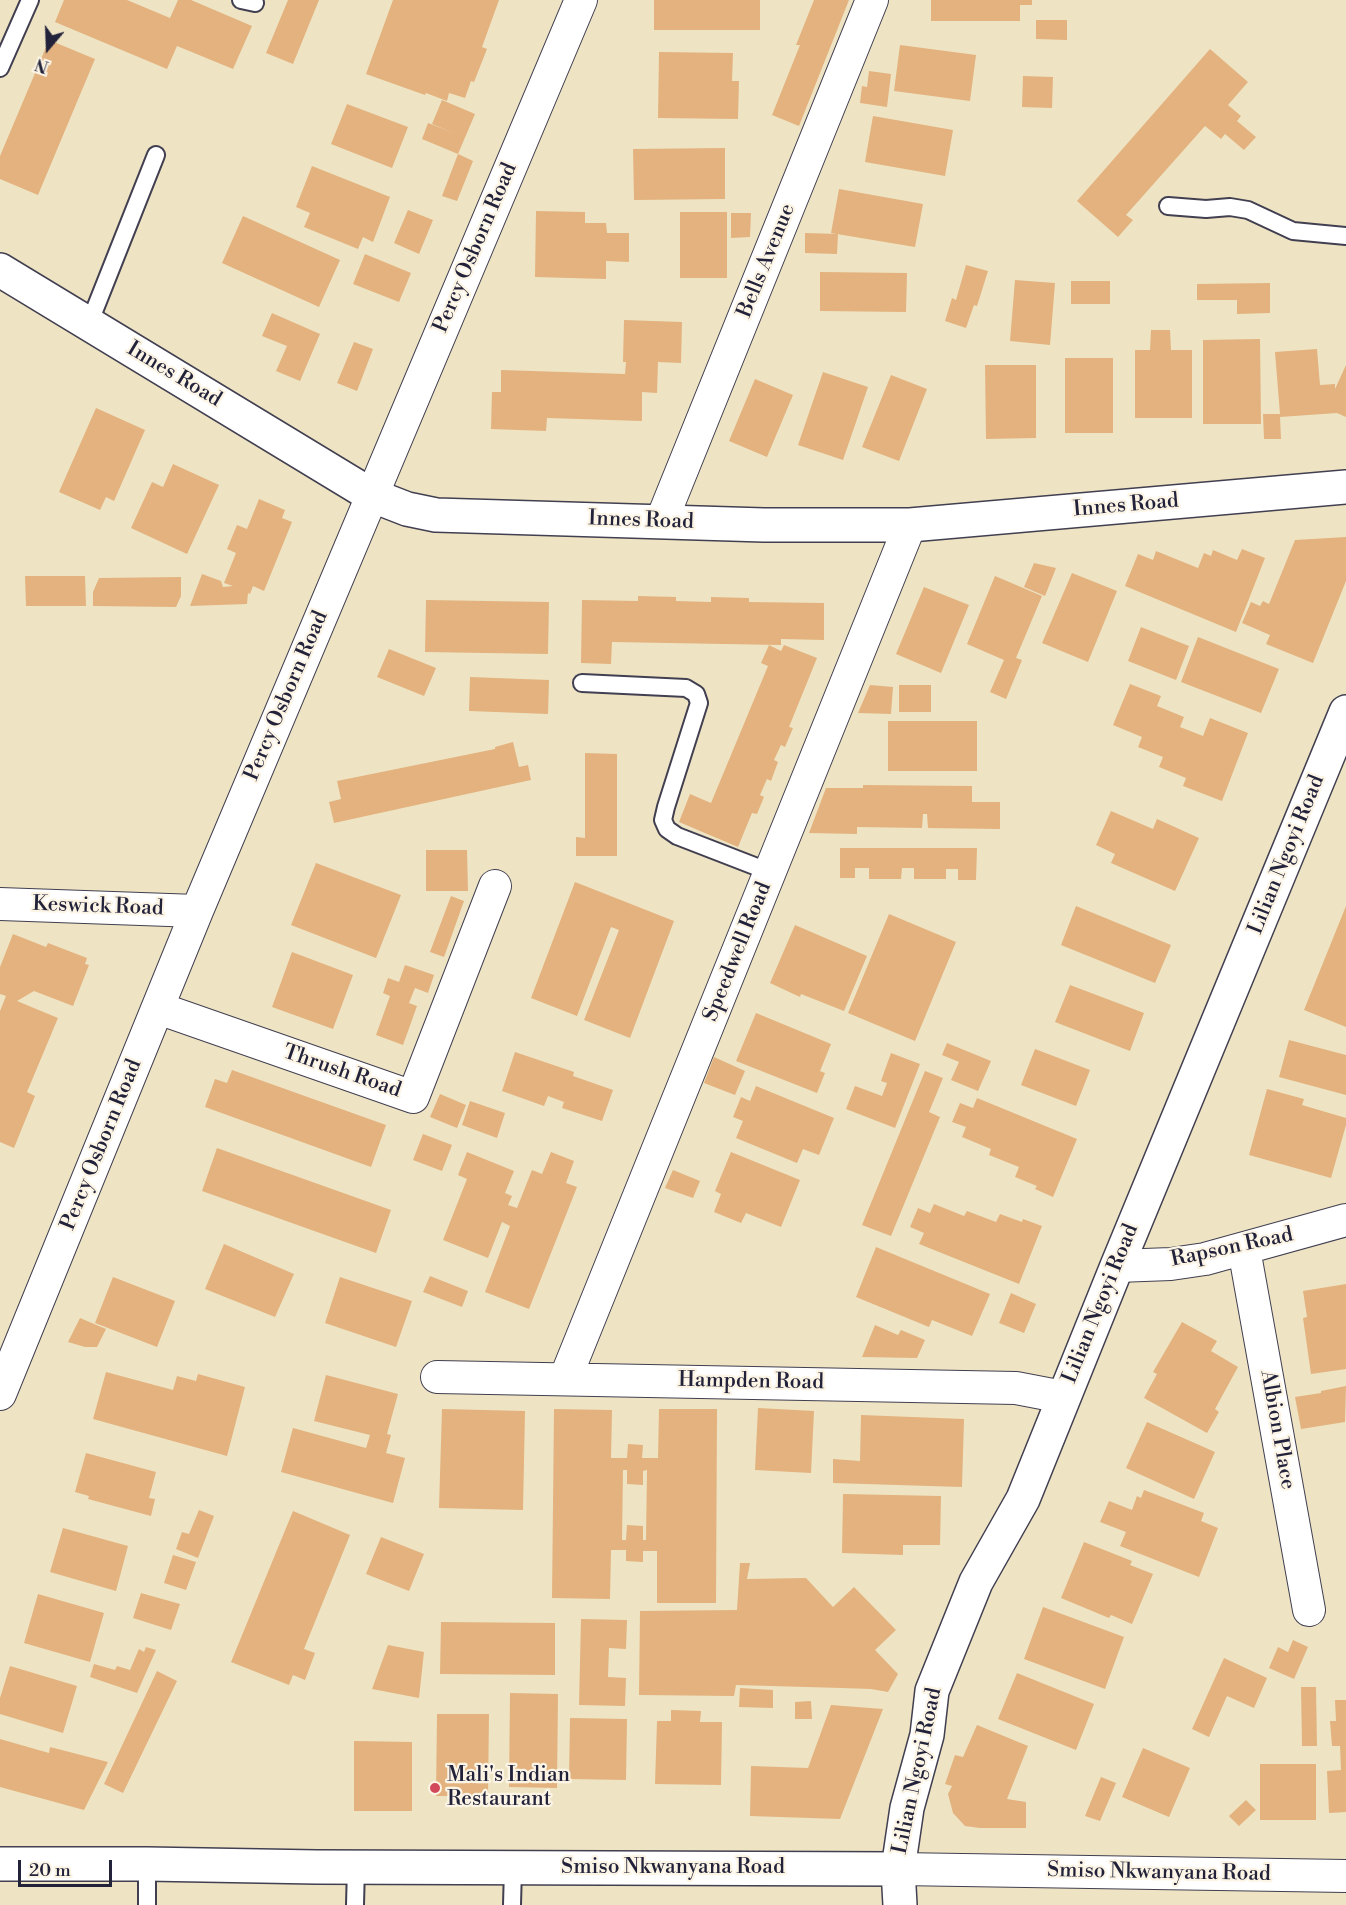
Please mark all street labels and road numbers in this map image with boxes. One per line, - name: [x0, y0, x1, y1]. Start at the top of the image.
- street label: Percy Osborn Road: [429, 159, 523, 337]
- street label: Bells Avenue: [733, 200, 801, 322]
- street label: Innes Road: [122, 337, 226, 413]
- street label: Innes Road: [1072, 489, 1180, 523]
- street label: Innes Road: [588, 507, 694, 535]
- street label: Percy Osborn Road: [240, 607, 334, 785]
- street label: Lilian Ngoyi Road: [1244, 772, 1330, 938]
- street label: Speedwell Road: [699, 879, 777, 1025]
- street label: Keswick Road: [32, 892, 164, 922]
- street label: Thrush Road: [280, 1040, 404, 1104]
- street label: Percy Osborn Road: [56, 1056, 148, 1234]
- street label: Lilian Ngoyi Road: [1058, 1221, 1144, 1387]
- street label: Rapson Road: [1169, 1223, 1295, 1273]
- street label: Hampden Road: [678, 1368, 824, 1396]
- street label: Albion Place: [1254, 1368, 1300, 1492]
- street label: Lilian Ngoyi Road: [888, 1685, 948, 1857]
- street label: Smiso Nkwanyana Road: [561, 1855, 785, 1881]
- street label: Smiso Nkwanyana Road: [1047, 1858, 1271, 1888]

